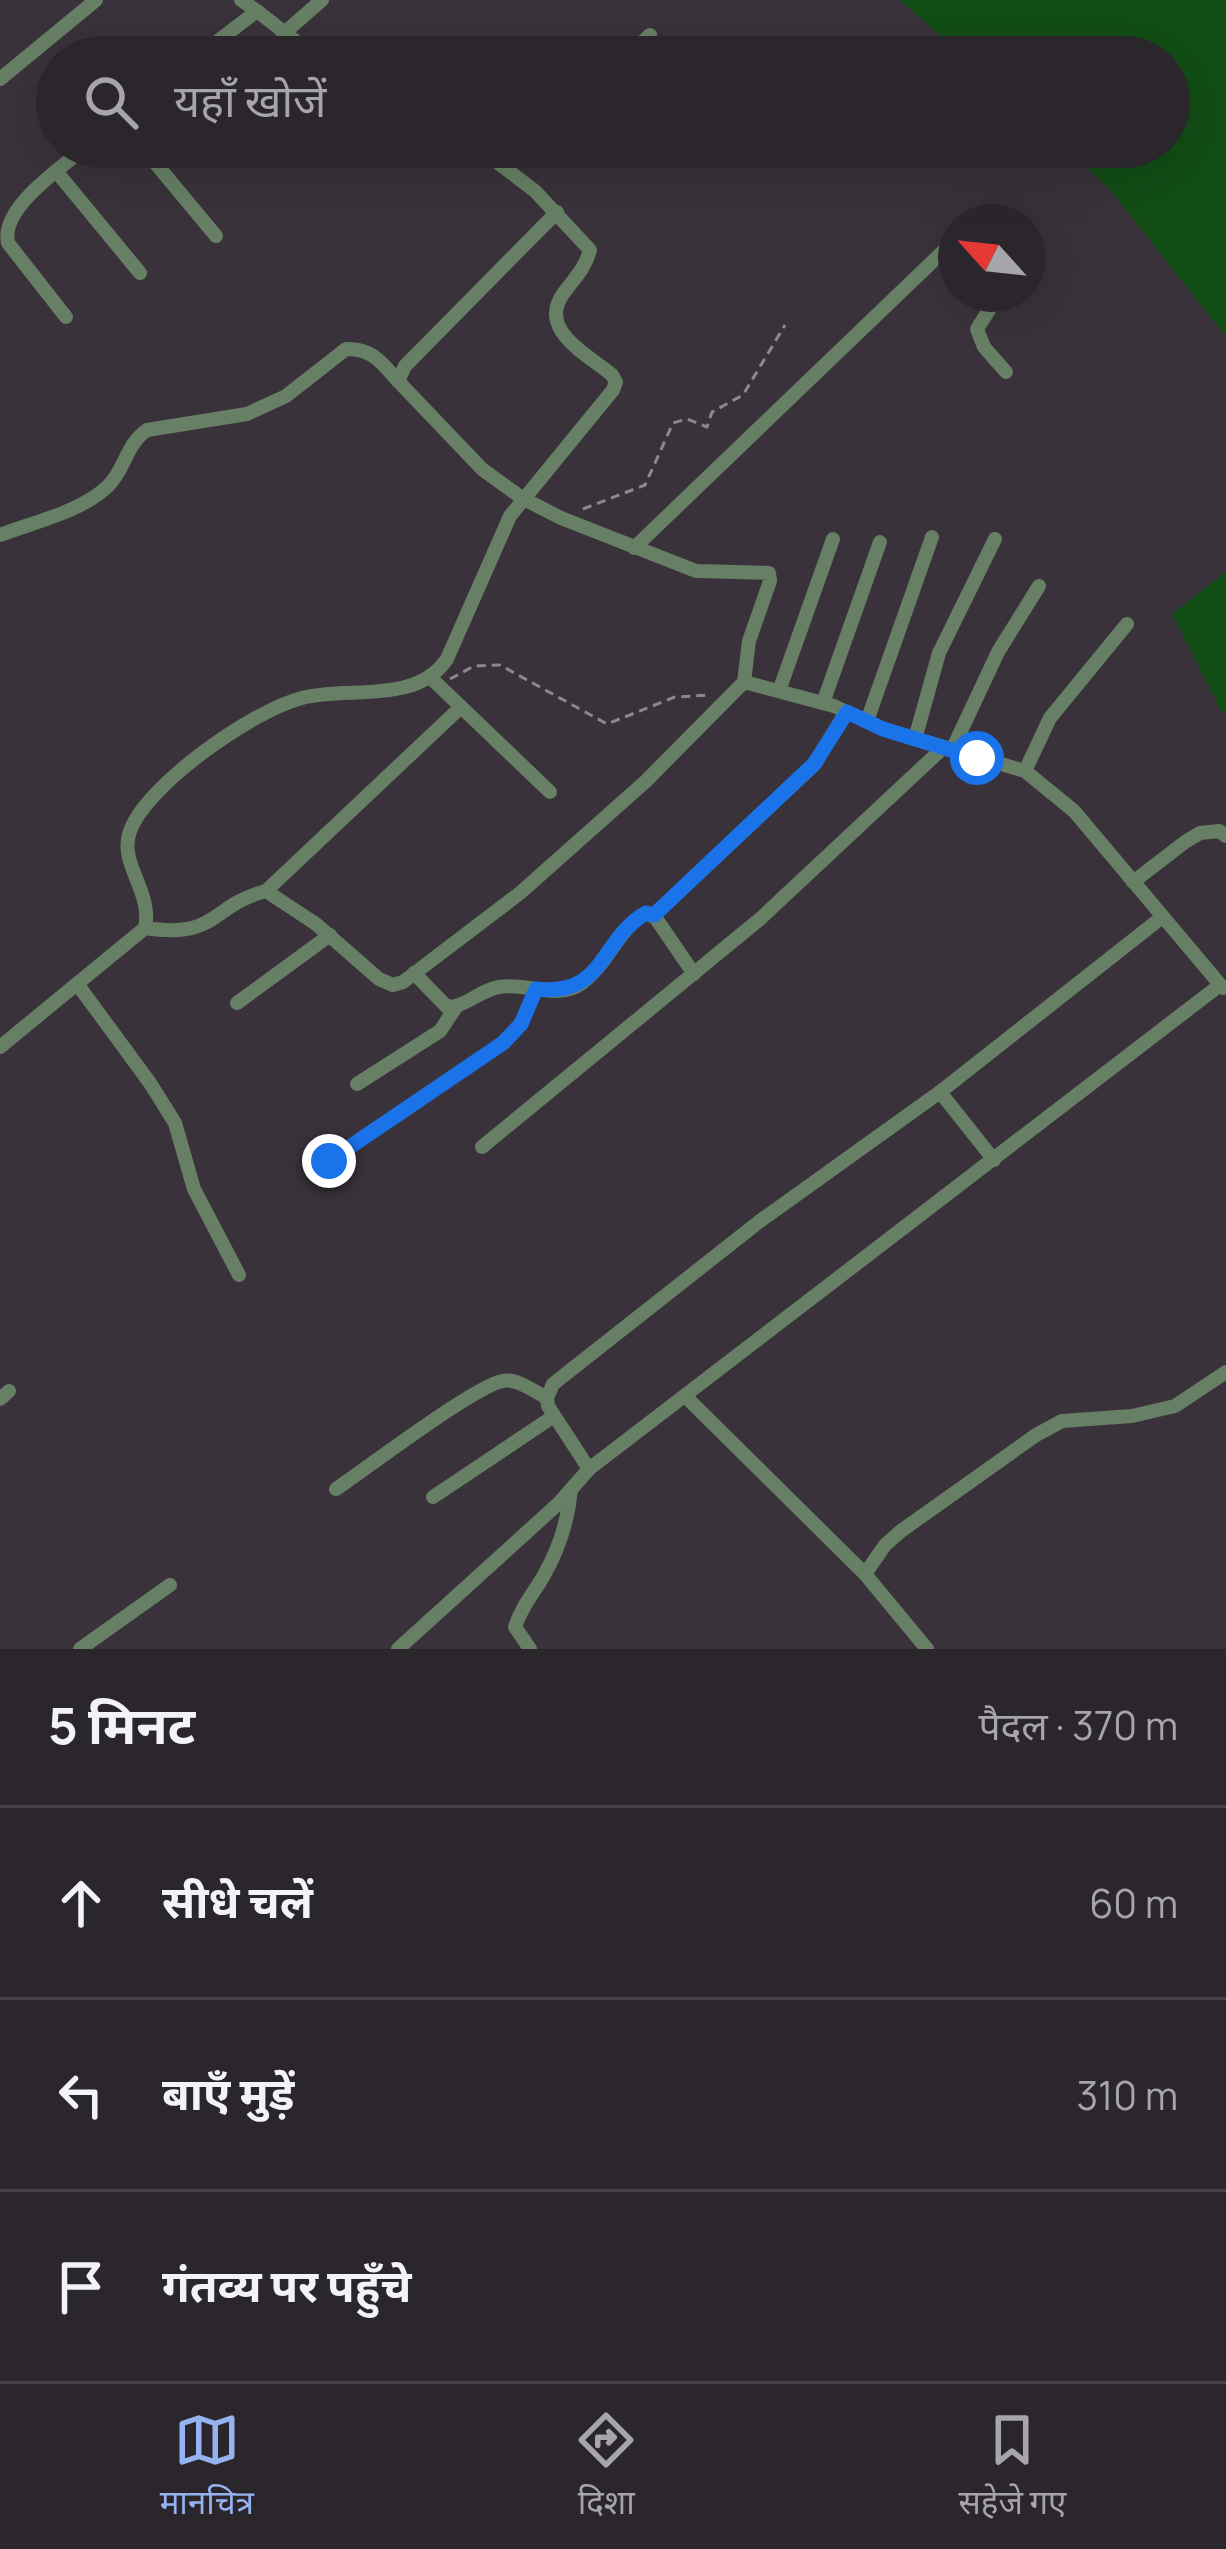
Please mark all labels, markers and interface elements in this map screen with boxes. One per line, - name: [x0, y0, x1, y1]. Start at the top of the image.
- search box: [36, 36, 1190, 168]
- icon: search: [78, 69, 144, 135]
- text: यहाँ खोजें: [174, 69, 327, 131]
- north arrow: [938, 204, 1046, 312]
- route start: [950, 731, 1004, 785]
- route end: [302, 1134, 356, 1188]
- text: 5 मिनट: [48, 1690, 195, 1759]
- text: पैदल · 370 m: [978, 1698, 1178, 1752]
- icon: ahead: [48, 1870, 114, 1936]
- text: सीधे चलें: [162, 1870, 313, 1932]
- text: 60 m: [1089, 1876, 1178, 1930]
- icon: left: [48, 2062, 114, 2128]
- text: बाएँ मुड़ें: [162, 2062, 294, 2124]
- text: 310 m: [1077, 2068, 1178, 2122]
- icon: arrive: [48, 2254, 114, 2320]
- text: गंतव्य पर पहुँचे: [162, 2254, 411, 2316]
- tab: मानचित्र: [160, 2407, 254, 2527]
- tab: दिशा: [573, 2407, 639, 2527]
- tab: सहेजे गए: [959, 2407, 1066, 2527]

